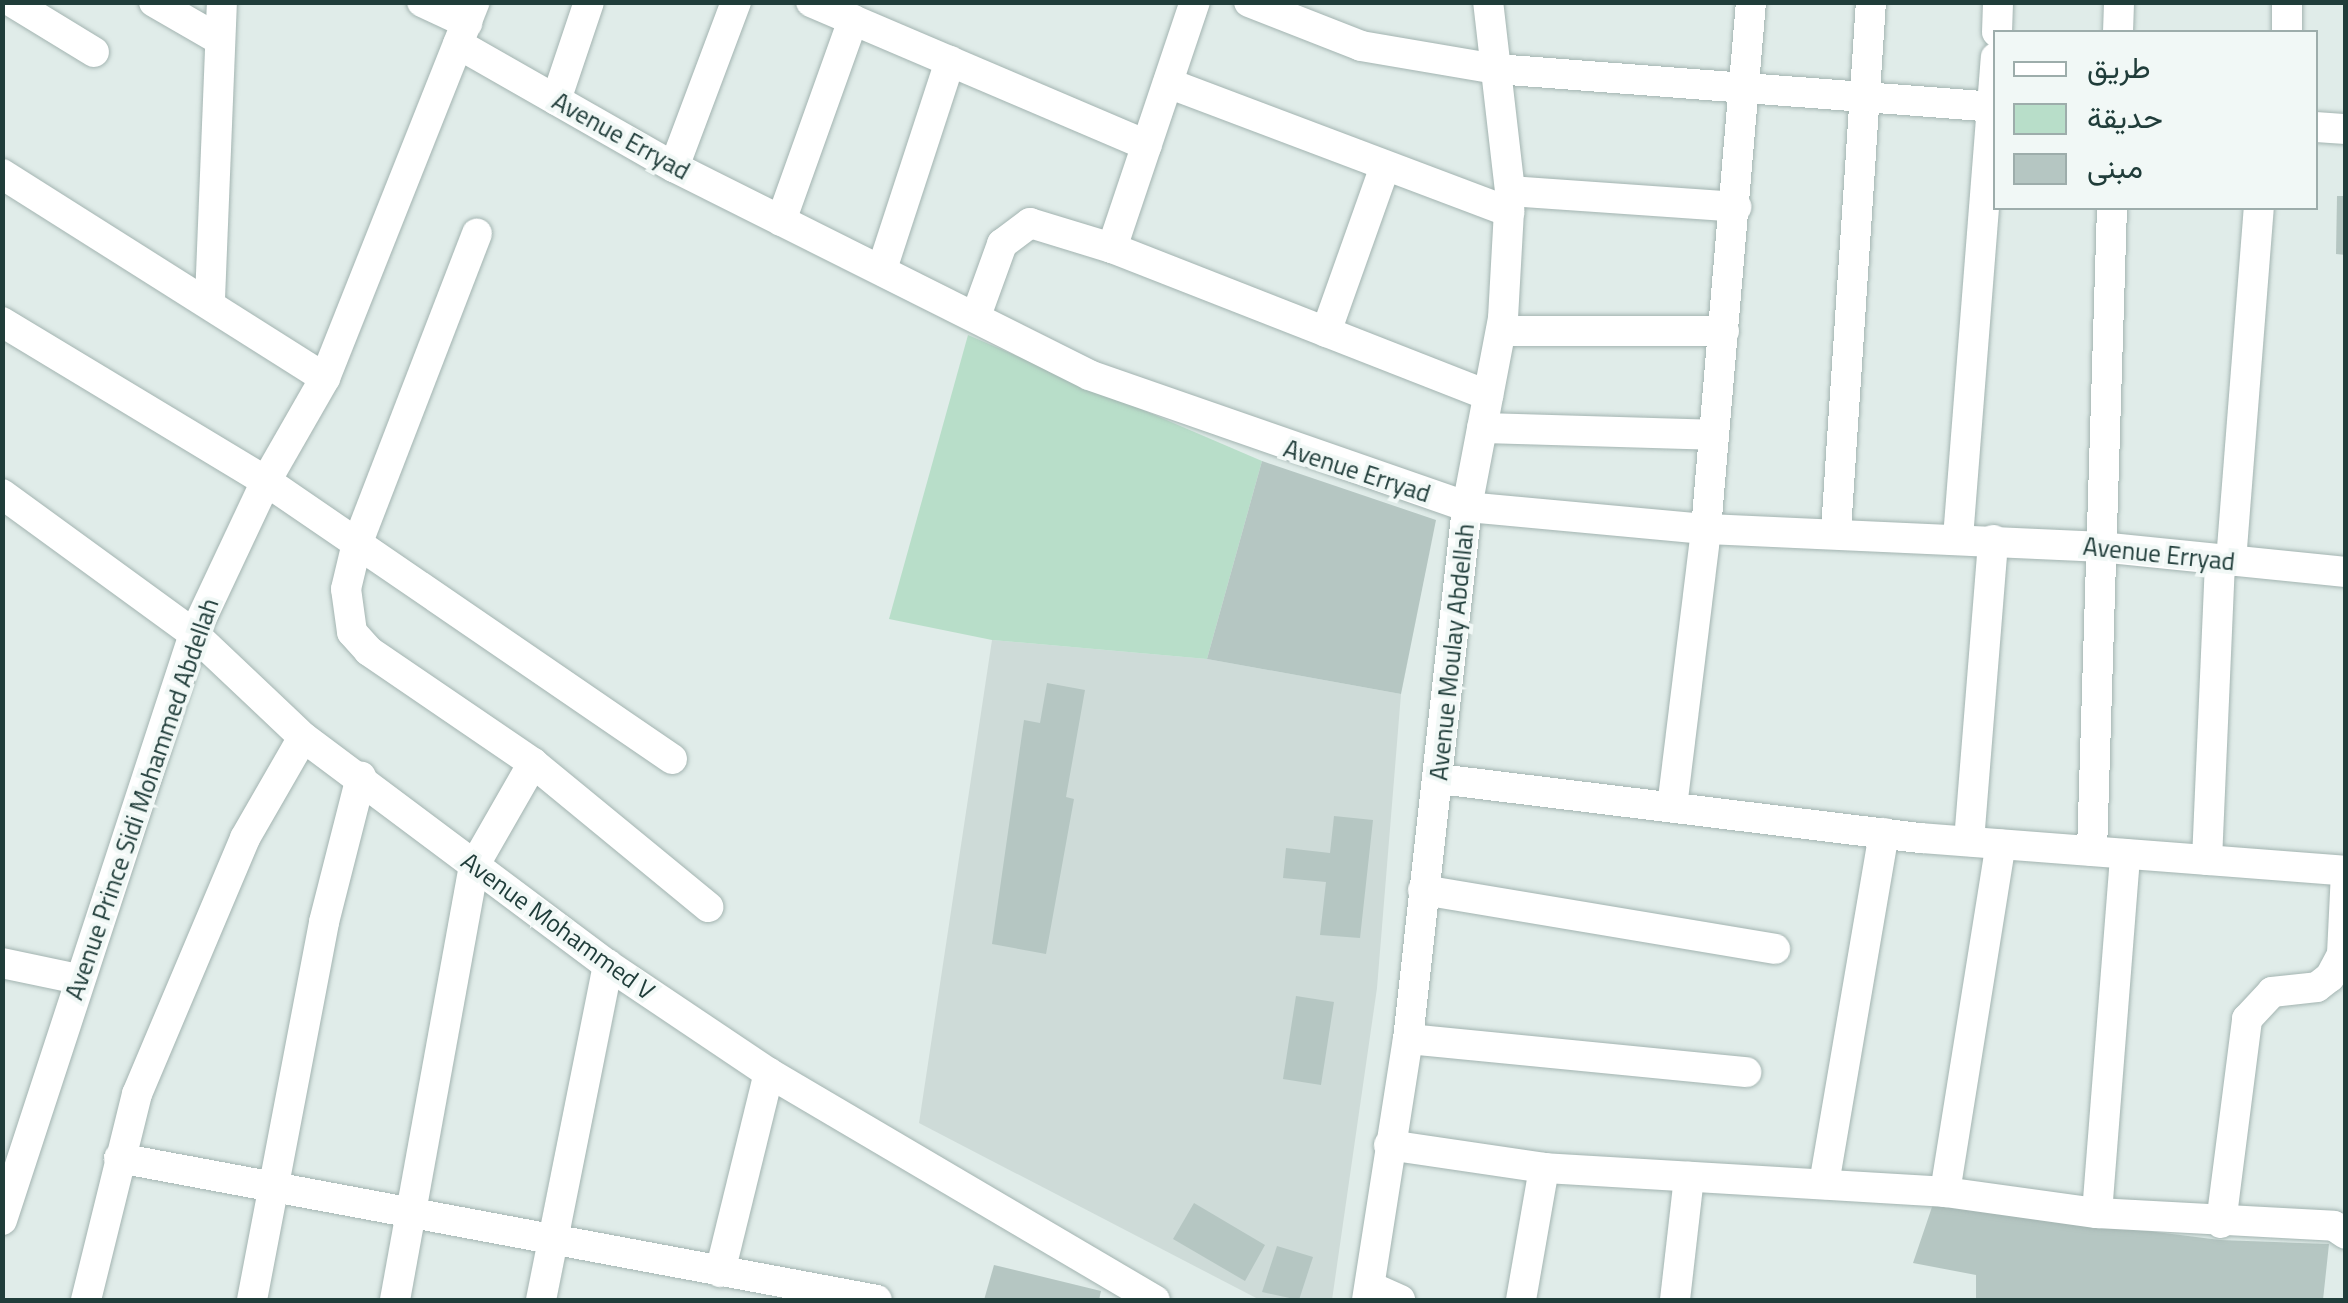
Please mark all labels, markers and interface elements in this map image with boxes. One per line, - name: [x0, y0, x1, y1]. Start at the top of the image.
- legend: [1993, 30, 2318, 210]
- text: طريق: [2087, 44, 2151, 90]
- street label: Avenue Erryad: [547, 86, 695, 186]
- text: حديقة: [2087, 94, 2163, 140]
- text: مبنى: [2087, 144, 2143, 190]
- street label: Avenue Erryad: [1280, 433, 1434, 509]
- street label: Avenue Moulay Abdellah: [1424, 522, 1480, 782]
- street label: Avenue Erryad: [2082, 531, 2236, 577]
- street label: Avenue Prince Sidi Mohammed Abdellah: [59, 594, 225, 1004]
- street label: Avenue Mohammed V: [456, 846, 660, 1006]

